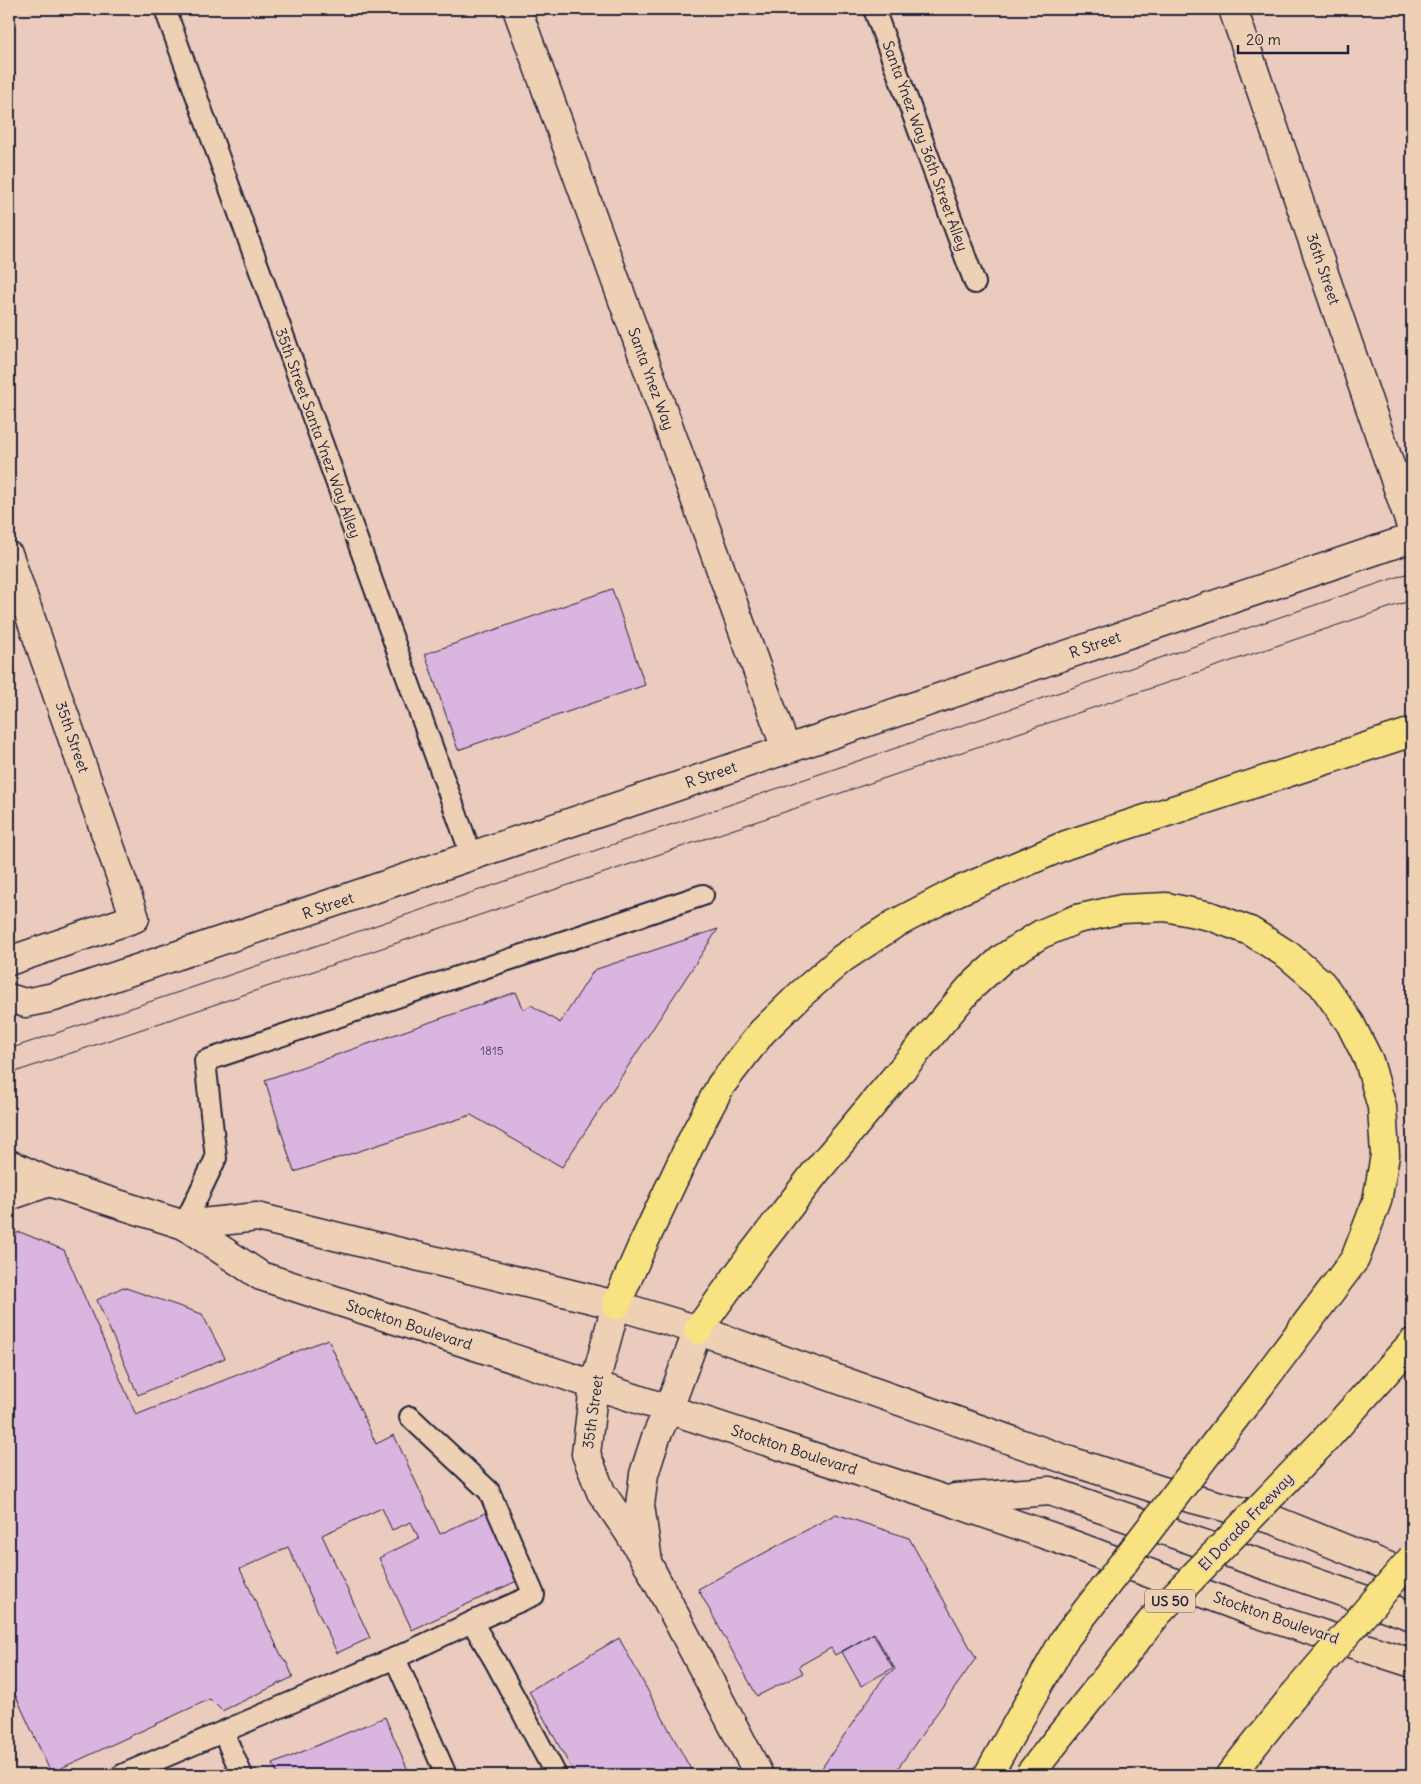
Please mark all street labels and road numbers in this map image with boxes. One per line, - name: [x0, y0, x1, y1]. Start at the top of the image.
- street label: Santa Ynez Way 36th Street Alley: [879, 38, 972, 254]
- street label: 36th Street: [1302, 231, 1345, 307]
- street label: 35th Street Santa Ynez Way Alley: [272, 325, 365, 541]
- street label: Santa Ynez Way: [624, 325, 679, 433]
- street label: R Street: [1067, 627, 1123, 662]
- street label: 35th Street: [51, 699, 94, 775]
- street label: R Street: [683, 757, 739, 792]
- street label: R Street: [300, 888, 356, 923]
- street label: Stockton Boulevard: [344, 1295, 475, 1354]
- street label: 35th Street: [578, 1374, 607, 1450]
- street label: Stockton Boulevard: [729, 1420, 860, 1479]
- street label: El Dorado Freeway: [1194, 1469, 1297, 1575]
- street label: Stockton Boulevard: [1211, 1587, 1342, 1648]
- road number: US 50: [1145, 1590, 1195, 1612]

